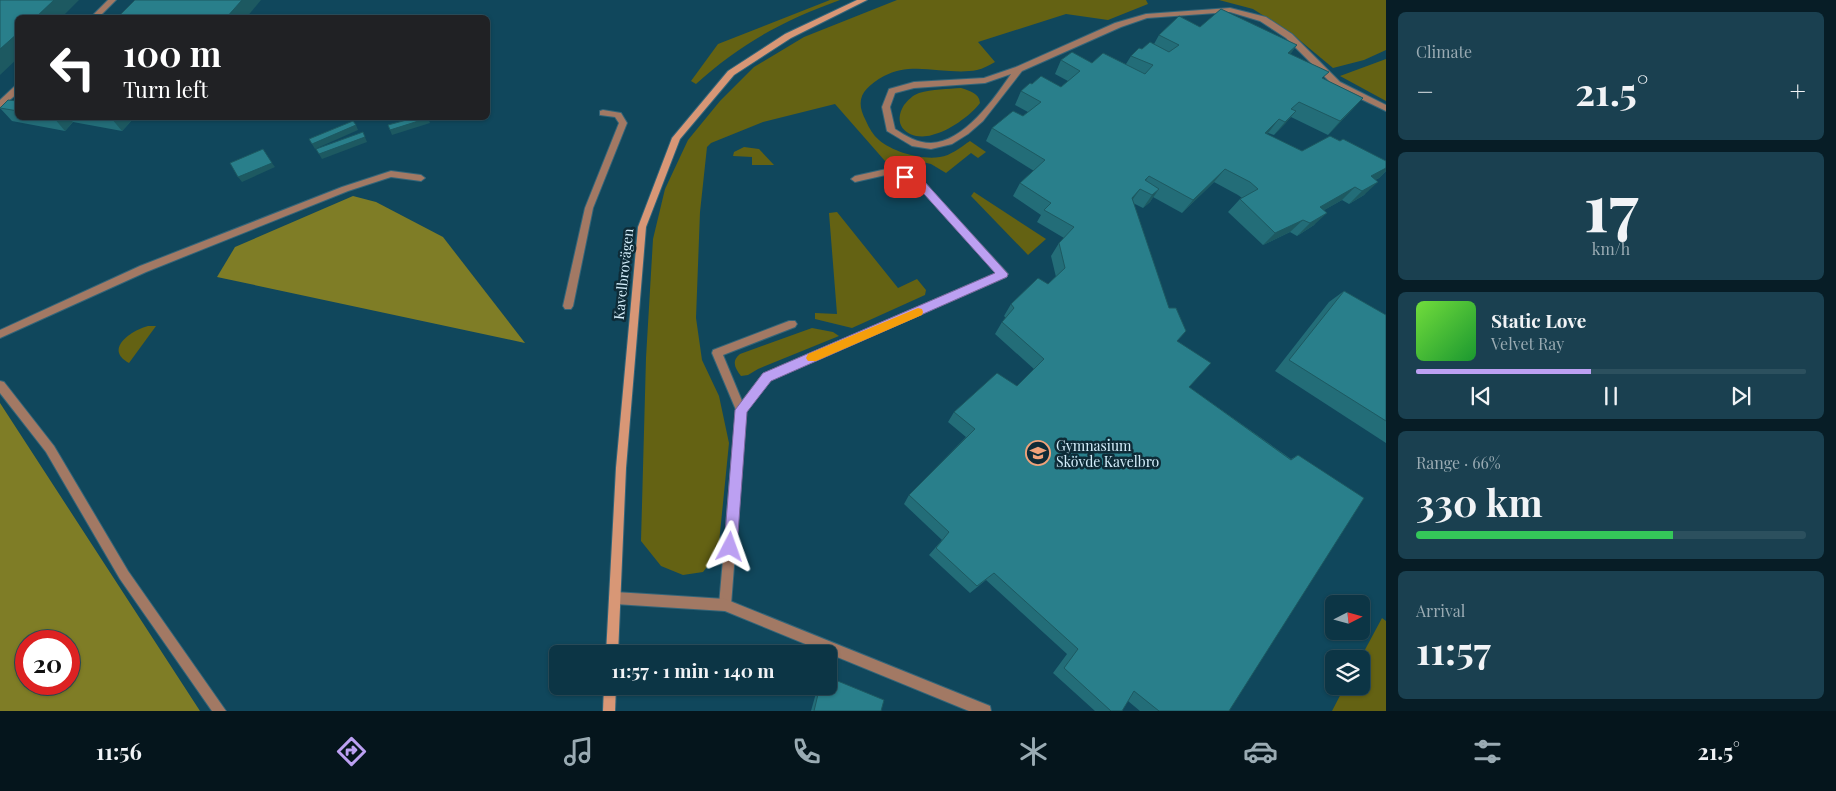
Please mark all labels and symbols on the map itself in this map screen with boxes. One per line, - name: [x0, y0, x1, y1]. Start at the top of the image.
- pin: [884, 156, 926, 198]
- street label: Kavelbrovägen: [609, 227, 637, 321]
- place label: Gymnasium Skövde Kavelbro: [1056, 436, 1160, 471]
- school or university icon: Gymnasium Skövde Kavelbro: [1025, 440, 1051, 466]
- position arrow: [703, 520, 755, 572]
- north arrow: [1325, 595, 1370, 640]
- speed limit sign: 20: [15, 630, 80, 695]

